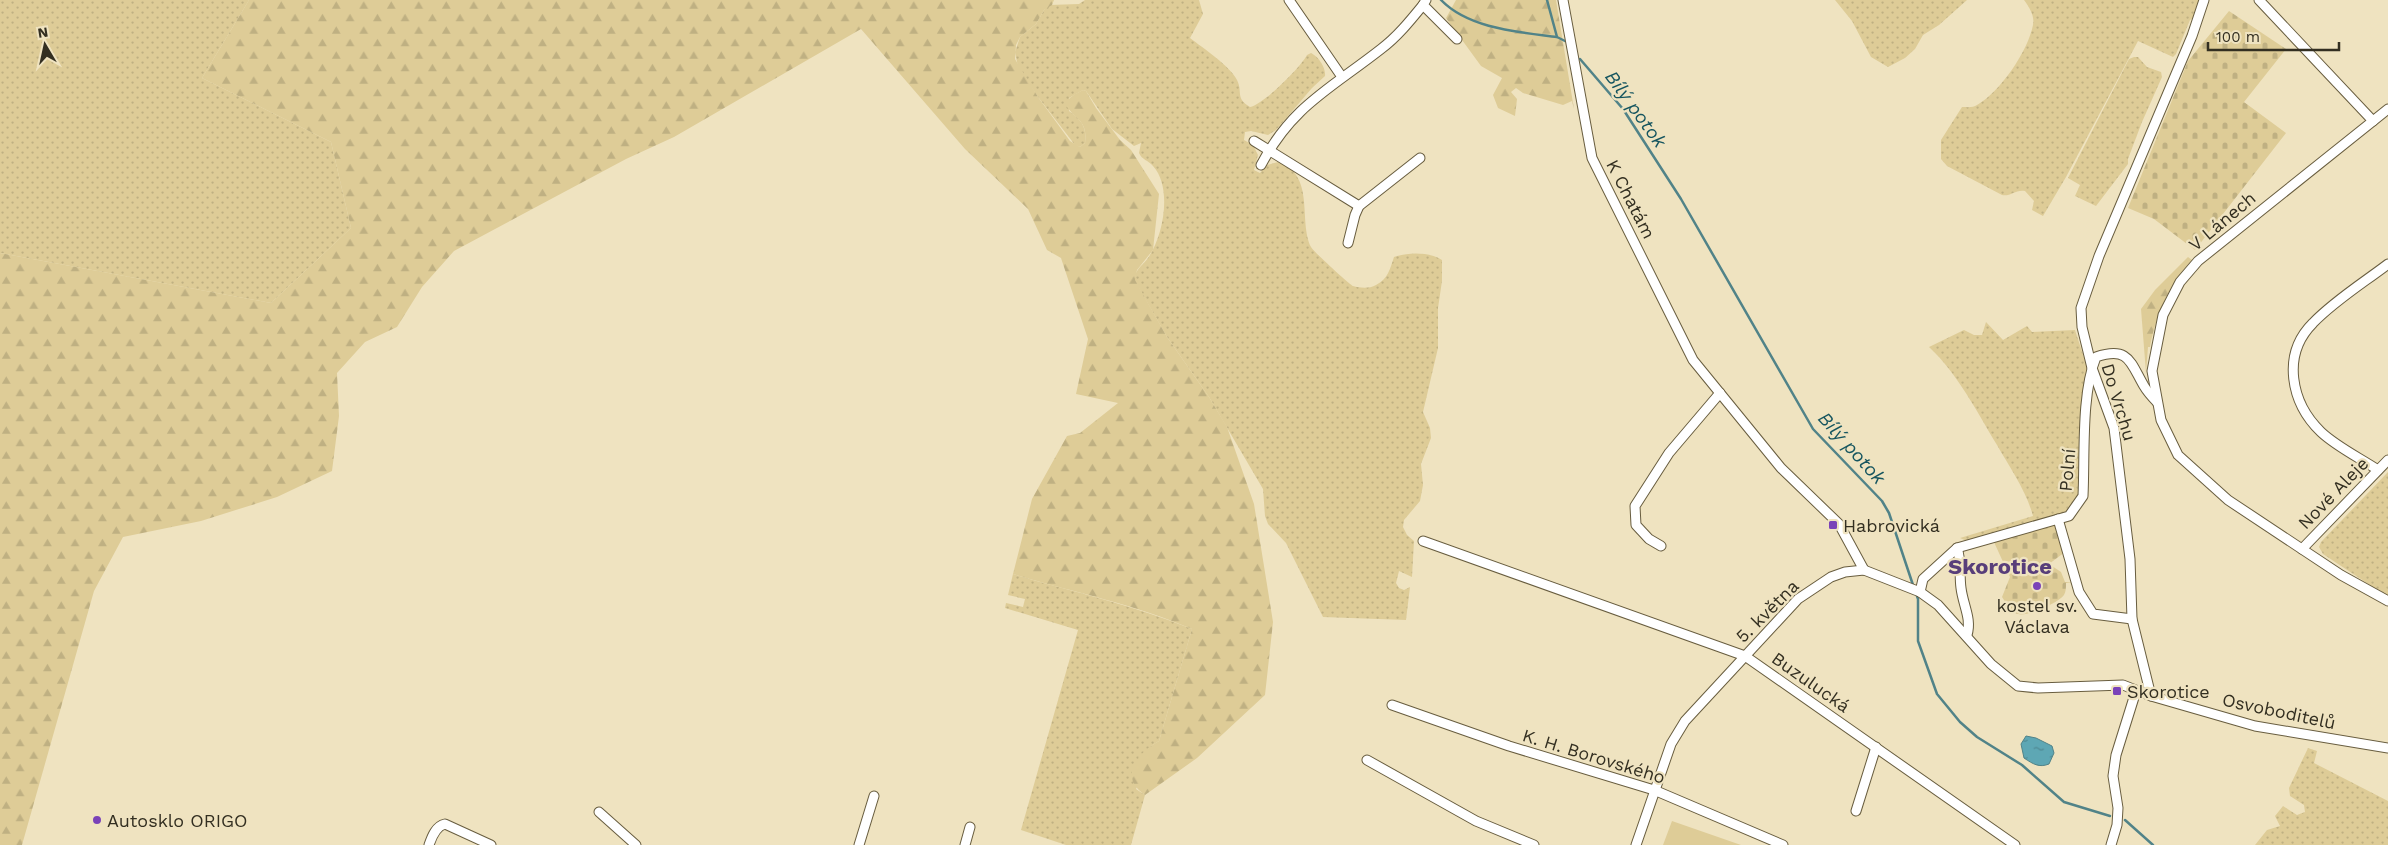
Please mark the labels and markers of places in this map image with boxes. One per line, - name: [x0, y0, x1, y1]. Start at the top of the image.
- place label: Habrovická: [1843, 515, 1940, 536]
- marker: Habrovická: [1827, 519, 1839, 531]
- marker: kostel sv. Václava: [2031, 580, 2043, 592]
- place label: kostel sv. Václava: [1996, 595, 2078, 637]
- place label: Skorotice: [2127, 681, 2210, 702]
- marker: Skorotice: [2111, 685, 2123, 697]
- place label: Autosklo ORIGO: [107, 810, 248, 831]
- marker: Autosklo ORIGO: [91, 814, 103, 826]

